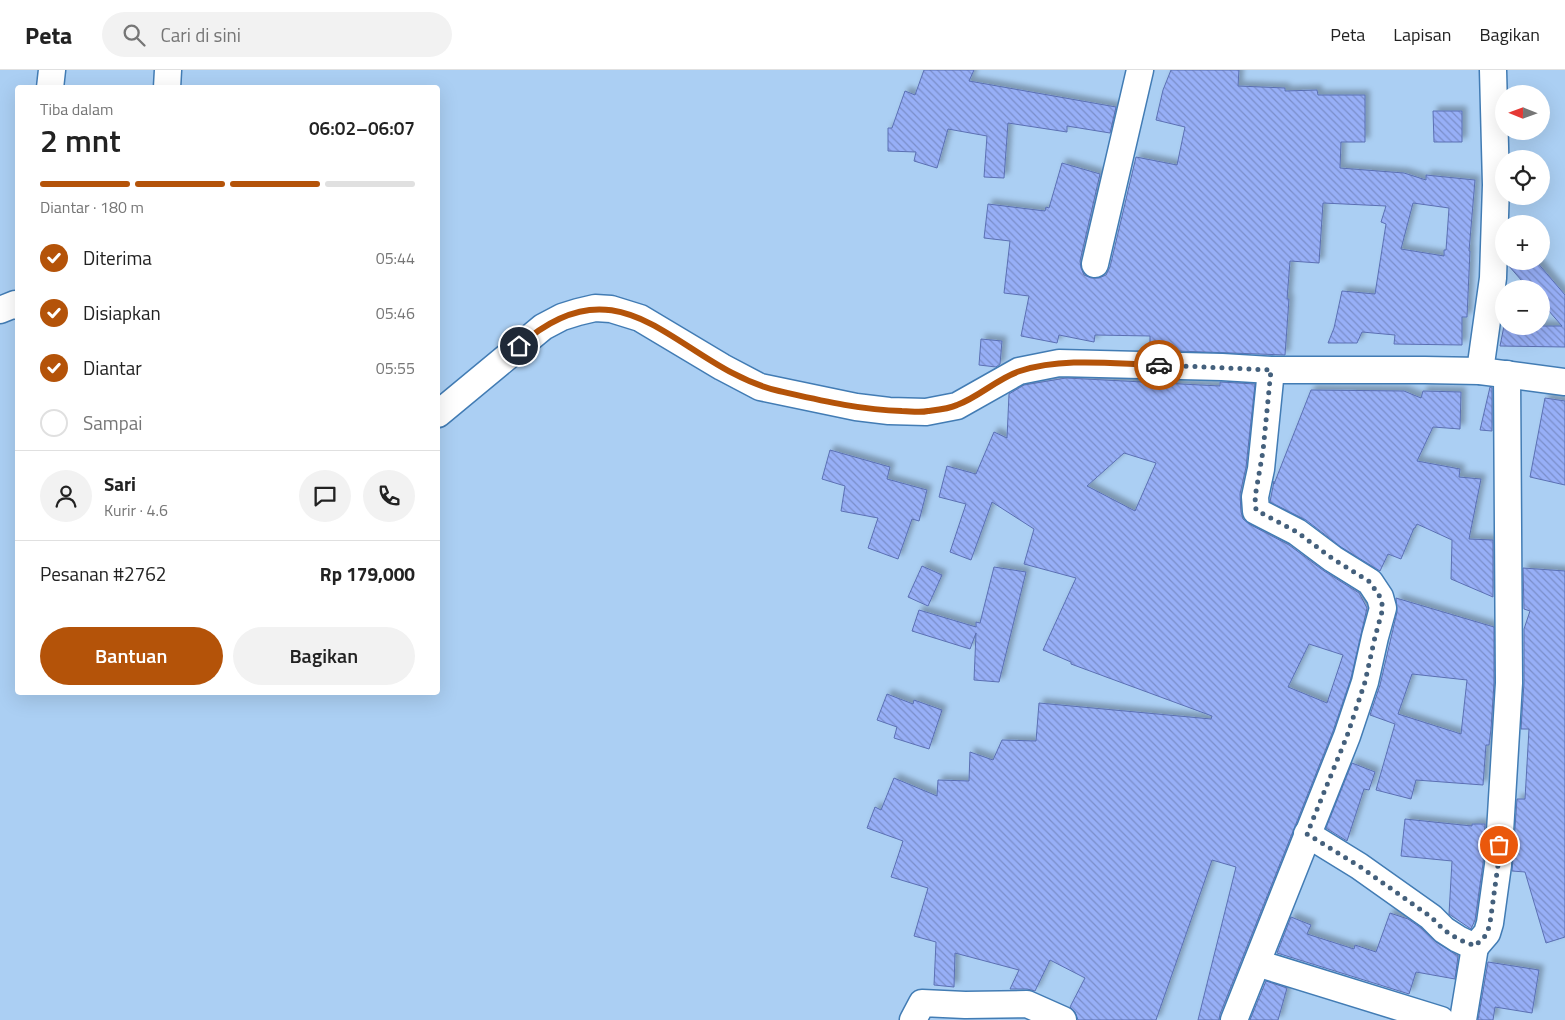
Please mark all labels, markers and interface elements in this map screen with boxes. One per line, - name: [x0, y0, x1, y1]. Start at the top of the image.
- search box: [102, 12, 452, 57]
- text: Peta: [25, 17, 72, 53]
- text: Cari di sini: [160, 20, 241, 49]
- icon: search: [120, 21, 148, 49]
- text: Peta: [1330, 21, 1365, 48]
- text: Lapisan: [1393, 21, 1451, 48]
- text: Bagikan: [1479, 21, 1540, 48]
- north arrow: [1495, 85, 1550, 140]
- map controls: [1495, 85, 1550, 335]
- text: Tiba dalam: [40, 97, 113, 121]
- text: 06:02–06:07: [309, 113, 415, 142]
- text: 2 mnt: [40, 116, 121, 164]
- button: locate: [1495, 150, 1550, 205]
- text: Diantar · 180 m: [40, 195, 144, 219]
- button: +: [1495, 215, 1550, 270]
- text: Diterima: [83, 243, 152, 272]
- icon: check: [40, 244, 68, 272]
- text: 05:44: [376, 246, 415, 270]
- button: −: [1495, 280, 1550, 335]
- text: Disiapkan: [83, 298, 161, 327]
- icon: check: [40, 299, 68, 327]
- text: 05:46: [376, 301, 415, 325]
- pin: [498, 325, 540, 367]
- icon: home: [505, 332, 533, 360]
- courier: [1134, 340, 1184, 390]
- icon: car: [1145, 351, 1173, 379]
- text: Diantar: [83, 353, 142, 382]
- icon: check: [40, 354, 68, 382]
- text: 05:55: [376, 356, 415, 380]
- text: Sampai: [83, 408, 142, 437]
- text: Sari: [104, 469, 136, 498]
- button: person: [40, 470, 92, 522]
- button: chat: [299, 470, 351, 522]
- button: phone: [363, 470, 415, 522]
- text: Kurir · 4.6: [104, 498, 168, 522]
- text: Pesanan #2762: [40, 559, 166, 588]
- text: Rp 179,000: [320, 559, 415, 588]
- button: Bantuan: [40, 627, 223, 685]
- button: Bagikan: [233, 627, 415, 685]
- pin: [1478, 824, 1520, 866]
- icon: bag: [1485, 831, 1513, 859]

